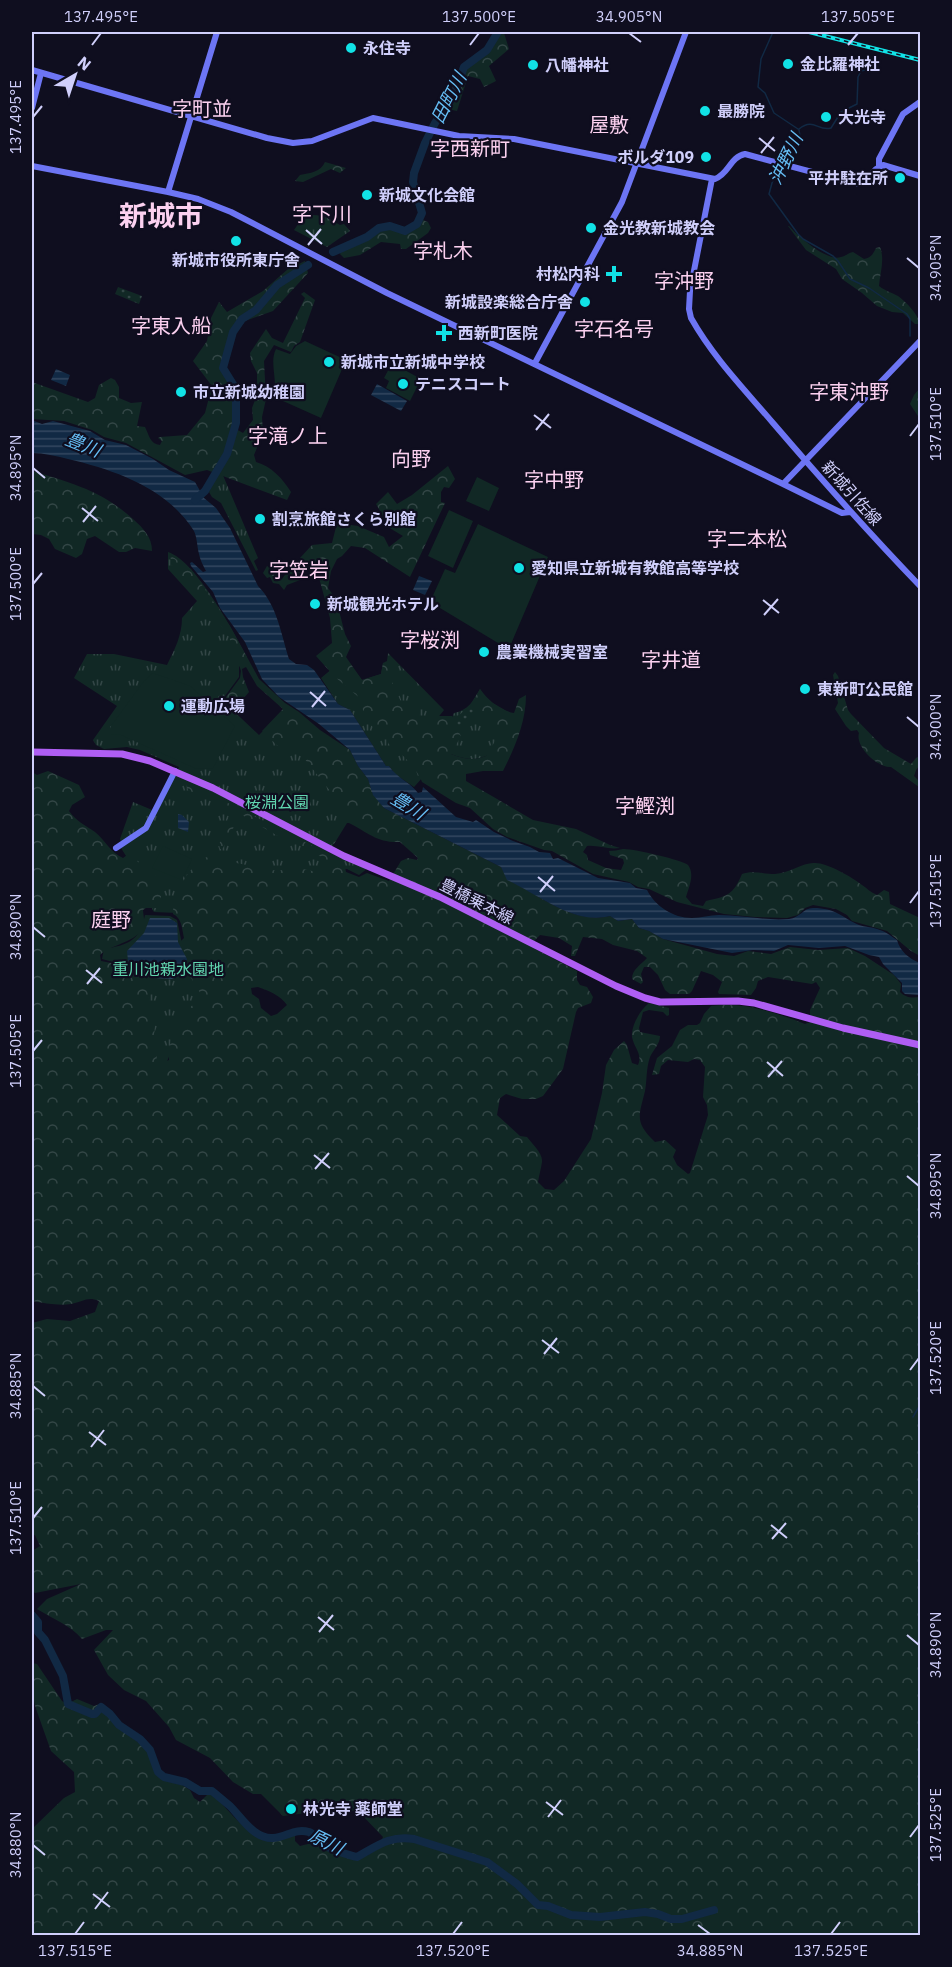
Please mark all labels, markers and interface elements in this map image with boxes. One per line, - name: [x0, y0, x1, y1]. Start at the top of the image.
- text: 137.495°E: [64, 7, 138, 26]
- text: 137.500°E: [442, 7, 516, 26]
- text: 34.905°N: [596, 7, 662, 26]
- text: 137.505°E: [821, 7, 895, 26]
- place label: 永住寺: [363, 38, 411, 58]
- marker: 永住寺: [344, 41, 358, 55]
- north arrow: [45, 45, 105, 105]
- text: N: [74, 52, 95, 75]
- place label: 金比羅神社: [800, 54, 880, 74]
- place label: 八幡神社: [545, 55, 609, 75]
- marker: 金比羅神社: [781, 57, 795, 71]
- marker: 八幡神社: [526, 58, 540, 72]
- water label: 田町川: [426, 67, 472, 127]
- text: 137.495°E: [6, 80, 25, 154]
- district label: 字町並: [172, 95, 232, 122]
- place label: 最勝院: [717, 101, 765, 121]
- marker: 最勝院: [698, 104, 712, 118]
- place label: 大光寺: [838, 107, 886, 127]
- marker: 大光寺: [819, 110, 833, 124]
- district label: 屋敷: [589, 111, 629, 138]
- water label: 沖野川: [763, 128, 809, 188]
- district label: 字西新町: [430, 135, 510, 162]
- place label: ボルダ109: [617, 147, 694, 167]
- marker: ボルダ109: [699, 150, 713, 164]
- place label: 平井駐在所: [808, 168, 888, 188]
- marker: 平井駐在所: [893, 171, 907, 185]
- place label: 新城文化会館: [379, 185, 475, 205]
- marker: 新城文化会館: [360, 188, 374, 202]
- district label: 新城市: [119, 197, 203, 234]
- district label: 字下川: [292, 200, 352, 227]
- place label: 金光教新城教会: [603, 218, 715, 238]
- marker: 金光教新城教会: [584, 221, 598, 235]
- marker: 新城市役所東庁舎: [229, 234, 243, 248]
- text: 34.905°N: [926, 235, 945, 301]
- district label: 字札木: [413, 237, 473, 264]
- place label: 新城市役所東庁舎: [172, 250, 300, 270]
- place label: 村松内科: [536, 264, 600, 284]
- marker: 村松内科: [605, 265, 623, 283]
- district label: 字沖野: [654, 267, 714, 294]
- place label: 新城設楽総合庁舎: [445, 292, 573, 312]
- marker: 新城設楽総合庁舎: [578, 295, 592, 309]
- district label: 字東入船: [131, 312, 211, 339]
- district label: 字石名号: [574, 315, 654, 342]
- place label: 西新町医院: [458, 323, 538, 343]
- marker: 西新町医院: [435, 324, 453, 342]
- place label: 新城市立新城中学校: [341, 352, 485, 372]
- marker: 新城市立新城中学校: [322, 355, 336, 369]
- place label: テニスコート: [415, 374, 511, 394]
- marker: テニスコート: [396, 377, 410, 391]
- district label: 字東沖野: [809, 378, 889, 405]
- place label: 市立新城幼稚園: [193, 382, 305, 402]
- marker: 市立新城幼稚園: [174, 385, 188, 399]
- text: 137.510°E: [926, 387, 945, 461]
- district label: 字滝ノ上: [248, 422, 328, 449]
- water label: 豊川: [62, 427, 106, 463]
- text: 34.895°N: [6, 435, 25, 501]
- district label: 向野: [391, 445, 431, 472]
- street label: 新城引佐線: [818, 457, 886, 529]
- district label: 字中野: [524, 466, 584, 493]
- place label: 割烹旅館さくら別館: [272, 509, 416, 529]
- marker: 割烹旅館さくら別館: [253, 512, 267, 526]
- district label: 字二本松: [707, 525, 787, 552]
- text: 137.500°E: [6, 547, 25, 621]
- district label: 字笠岩: [269, 556, 329, 583]
- place label: 愛知県立新城有教館高等学校: [531, 558, 739, 578]
- marker: 愛知県立新城有教館高等学校: [512, 561, 526, 575]
- place label: 新城観光ホテル: [327, 594, 439, 614]
- marker: 新城観光ホテル: [308, 597, 322, 611]
- district label: 字桜渕: [400, 626, 460, 653]
- place label: 農業機械実習室: [496, 642, 608, 662]
- marker: 農業機械実習室: [477, 645, 491, 659]
- district label: 字井道: [641, 646, 701, 673]
- place label: 東新町公民館: [817, 679, 913, 699]
- marker: 東新町公民館: [798, 682, 812, 696]
- text: 34.900°N: [926, 694, 945, 760]
- place label: 運動広場: [181, 696, 245, 716]
- marker: 運動広場: [162, 699, 176, 713]
- water label: 豊川: [387, 786, 431, 826]
- park label: 桜淵公園: [245, 792, 309, 812]
- district label: 字鰹渕: [615, 792, 675, 819]
- text: 137.515°E: [926, 854, 945, 928]
- street label: 豊橋乗本線: [437, 874, 517, 928]
- text: 34.890°N: [6, 894, 25, 960]
- district label: 庭野: [91, 906, 131, 933]
- park label: 重川池親水園地: [112, 959, 224, 979]
- text: 137.505°E: [6, 1014, 25, 1088]
- text: 34.895°N: [926, 1153, 945, 1219]
- text: 137.520°E: [926, 1321, 945, 1395]
- text: 34.885°N: [6, 1353, 25, 1419]
- text: 137.510°E: [6, 1481, 25, 1555]
- text: 34.890°N: [926, 1612, 945, 1678]
- text: 137.525°E: [926, 1788, 945, 1862]
- place label: 林光寺 薬師堂: [303, 1799, 403, 1819]
- marker: 林光寺 薬師堂: [284, 1802, 298, 1816]
- text: 34.880°N: [6, 1812, 25, 1878]
- water label: 原川: [305, 1823, 349, 1861]
- text: 137.515°E: [38, 1941, 112, 1960]
- text: 137.520°E: [416, 1941, 490, 1960]
- text: 34.885°N: [677, 1941, 743, 1960]
- text: 137.525°E: [794, 1941, 868, 1960]

